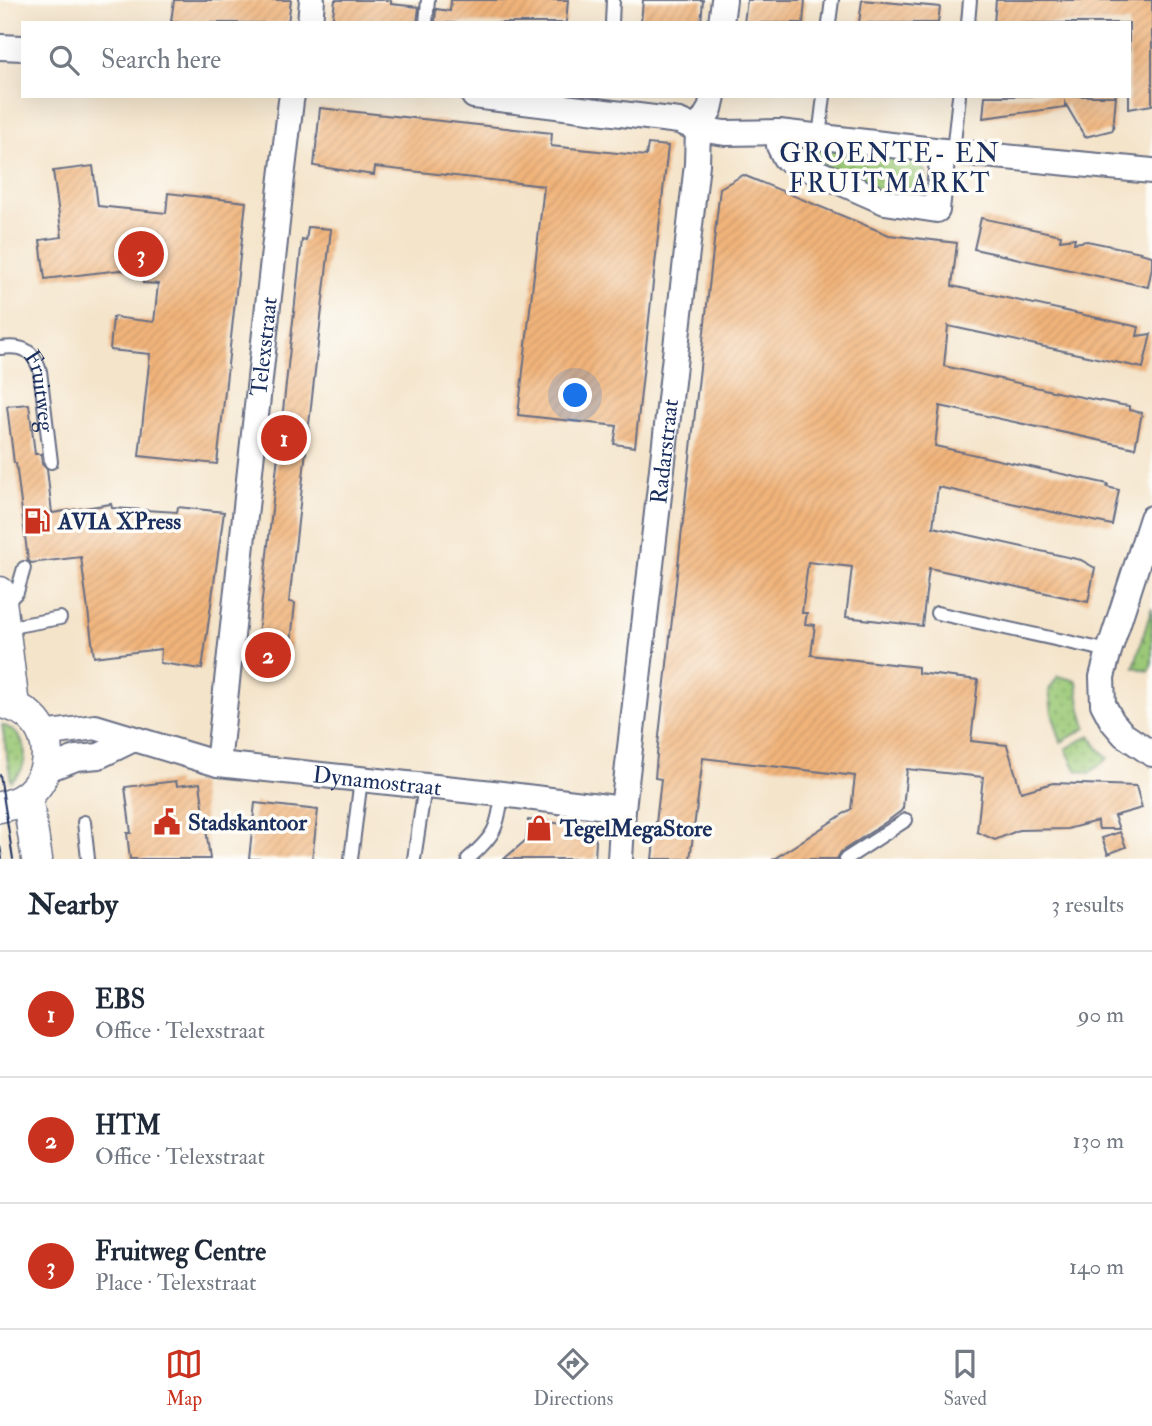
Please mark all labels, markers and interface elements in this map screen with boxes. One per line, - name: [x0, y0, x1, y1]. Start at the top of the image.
- search box: [21, 21, 1131, 98]
- icon: search: [45, 41, 83, 79]
- text: Search here: [101, 44, 221, 76]
- district label: GROENTE- EN FRUITMARKT: [779, 138, 1001, 200]
- pin: 3: [118, 228, 164, 280]
- street label: Telexstraat: [244, 295, 283, 398]
- street label: Fruitweg: [18, 344, 62, 434]
- your location: [558, 378, 592, 412]
- street label: Radarstraat: [644, 397, 684, 506]
- pin: 1: [261, 412, 307, 464]
- fuel station icon: AVIA XPress: [22, 506, 52, 536]
- place label: AVIA XPress: [57, 507, 181, 536]
- pin: 2: [245, 629, 291, 681]
- street label: Dynamostraat: [311, 760, 443, 802]
- public building icon: Stadskantoor: [152, 807, 182, 837]
- place label: Stadskantoor: [188, 808, 307, 837]
- shop icon: TegelMegaStore: [524, 813, 554, 843]
- place label: TegelMegaStore: [559, 814, 713, 844]
- text: Nearby: [28, 886, 118, 923]
- text: 3 results: [1051, 890, 1124, 919]
- text: EBS: [95, 984, 145, 1016]
- text: 1: [47, 1000, 55, 1029]
- text: 90 m: [1078, 1000, 1124, 1029]
- text: Office · Telexstraat: [95, 1016, 265, 1045]
- text: HTM: [95, 1110, 161, 1142]
- text: 2: [45, 1126, 57, 1155]
- text: 130 m: [1072, 1126, 1124, 1155]
- text: Office · Telexstraat: [95, 1142, 265, 1171]
- text: Fruitweg Centre: [95, 1236, 266, 1268]
- text: 3: [47, 1252, 55, 1281]
- text: 140 m: [1069, 1252, 1124, 1281]
- text: Place · Telexstraat: [95, 1268, 257, 1297]
- tab: Map: [165, 1345, 203, 1411]
- tab: Directions: [533, 1345, 613, 1411]
- tab: Saved: [943, 1345, 987, 1411]

